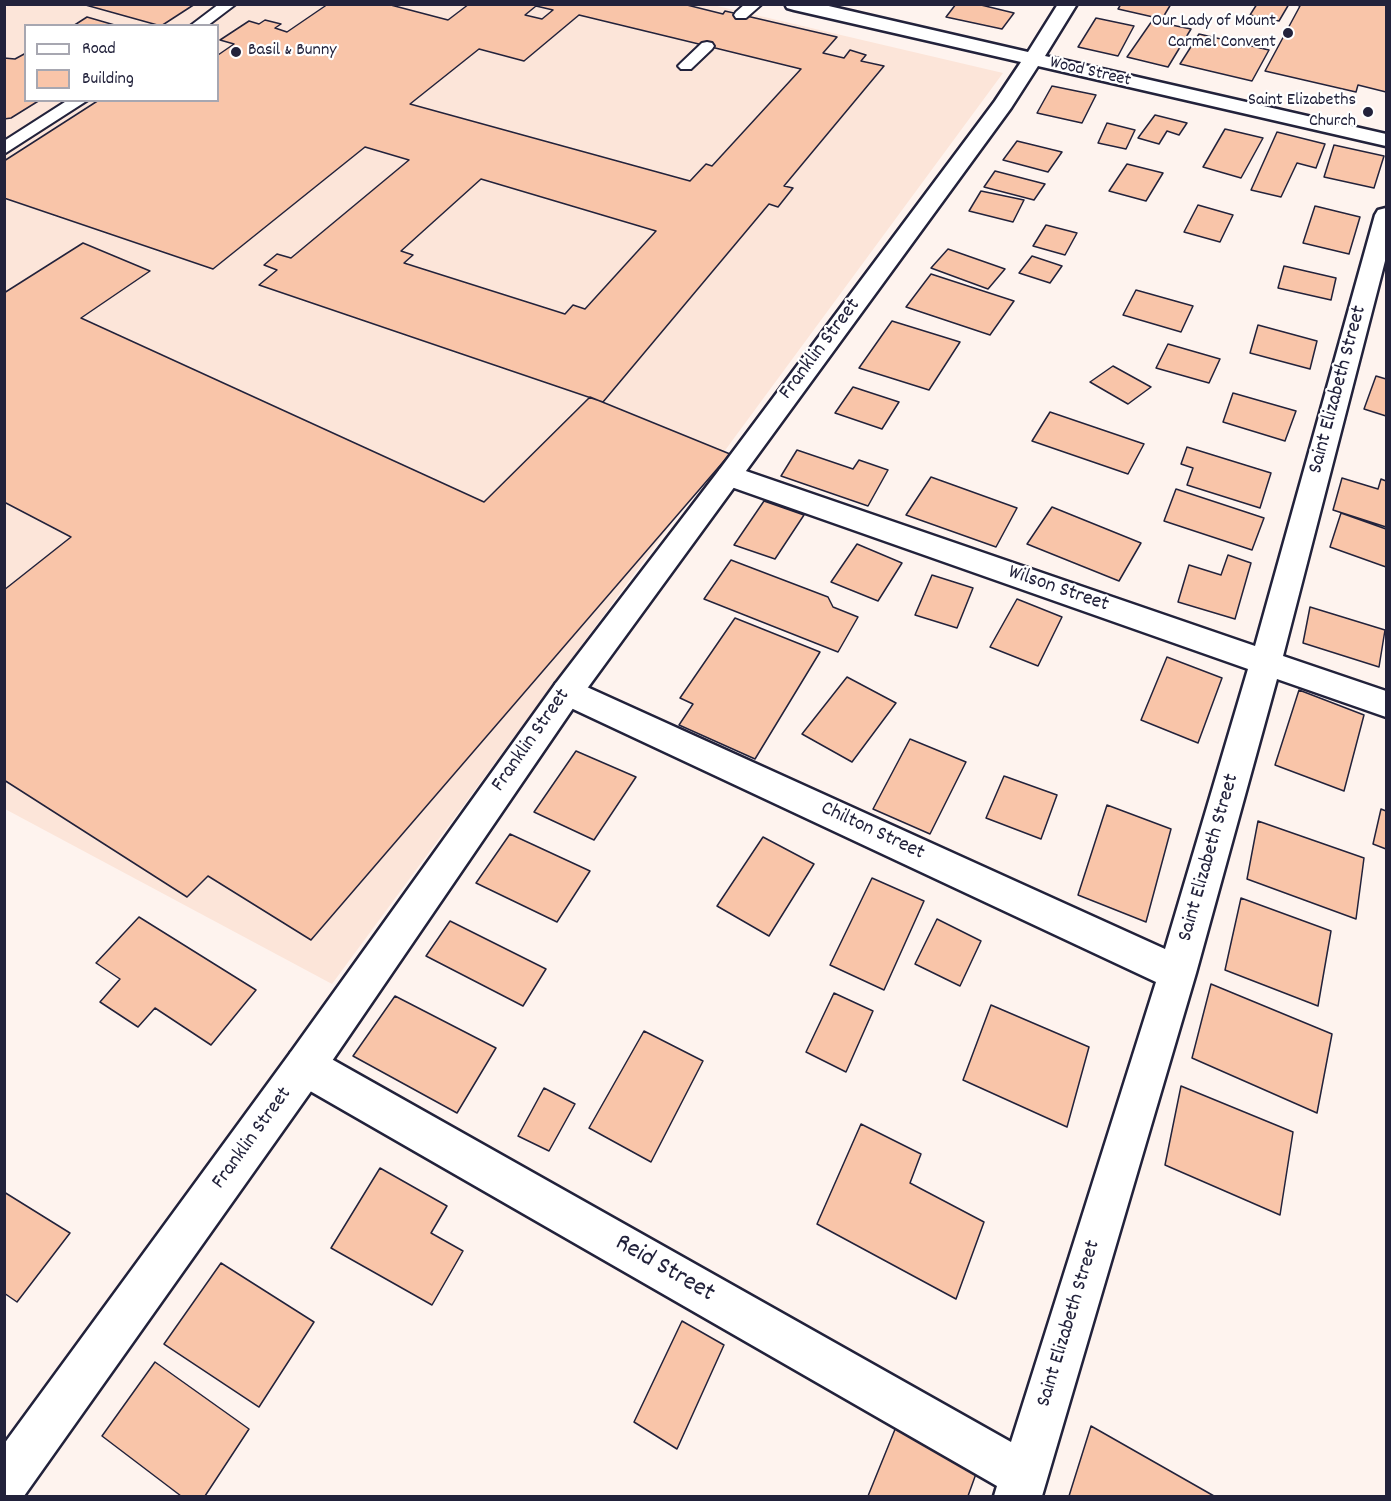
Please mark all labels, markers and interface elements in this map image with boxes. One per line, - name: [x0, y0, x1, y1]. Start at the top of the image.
- place label: Our Lady of Mount Carmel Convent: [1152, 12, 1276, 54]
- legend: [24, 24, 219, 102]
- marker: Our Lady of Mount Carmel Convent: [1281, 26, 1295, 40]
- text: Road: [82, 37, 116, 62]
- place label: Basil & Bunny: [248, 41, 337, 63]
- marker: Basil & Bunny: [229, 45, 243, 59]
- street label: Wood Street: [1047, 53, 1133, 93]
- text: Building: [82, 67, 134, 92]
- place label: Saint Elizabeths Church: [1248, 91, 1356, 134]
- marker: Saint Elizabeths Church: [1361, 105, 1375, 119]
- street label: Franklin Street: [775, 295, 867, 405]
- street label: Saint Elizabeth Street: [1304, 303, 1374, 477]
- street label: Wilson Street: [1004, 561, 1112, 619]
- street label: Franklin Street: [487, 685, 577, 797]
- street label: Saint Elizabeth Street: [1174, 771, 1246, 945]
- street label: Chilton Street: [816, 797, 928, 867]
- street label: Franklin Street: [208, 1083, 298, 1195]
- street label: Reid Street: [608, 1229, 720, 1311]
- street label: Saint Elizabeth Street: [1033, 1238, 1107, 1410]

